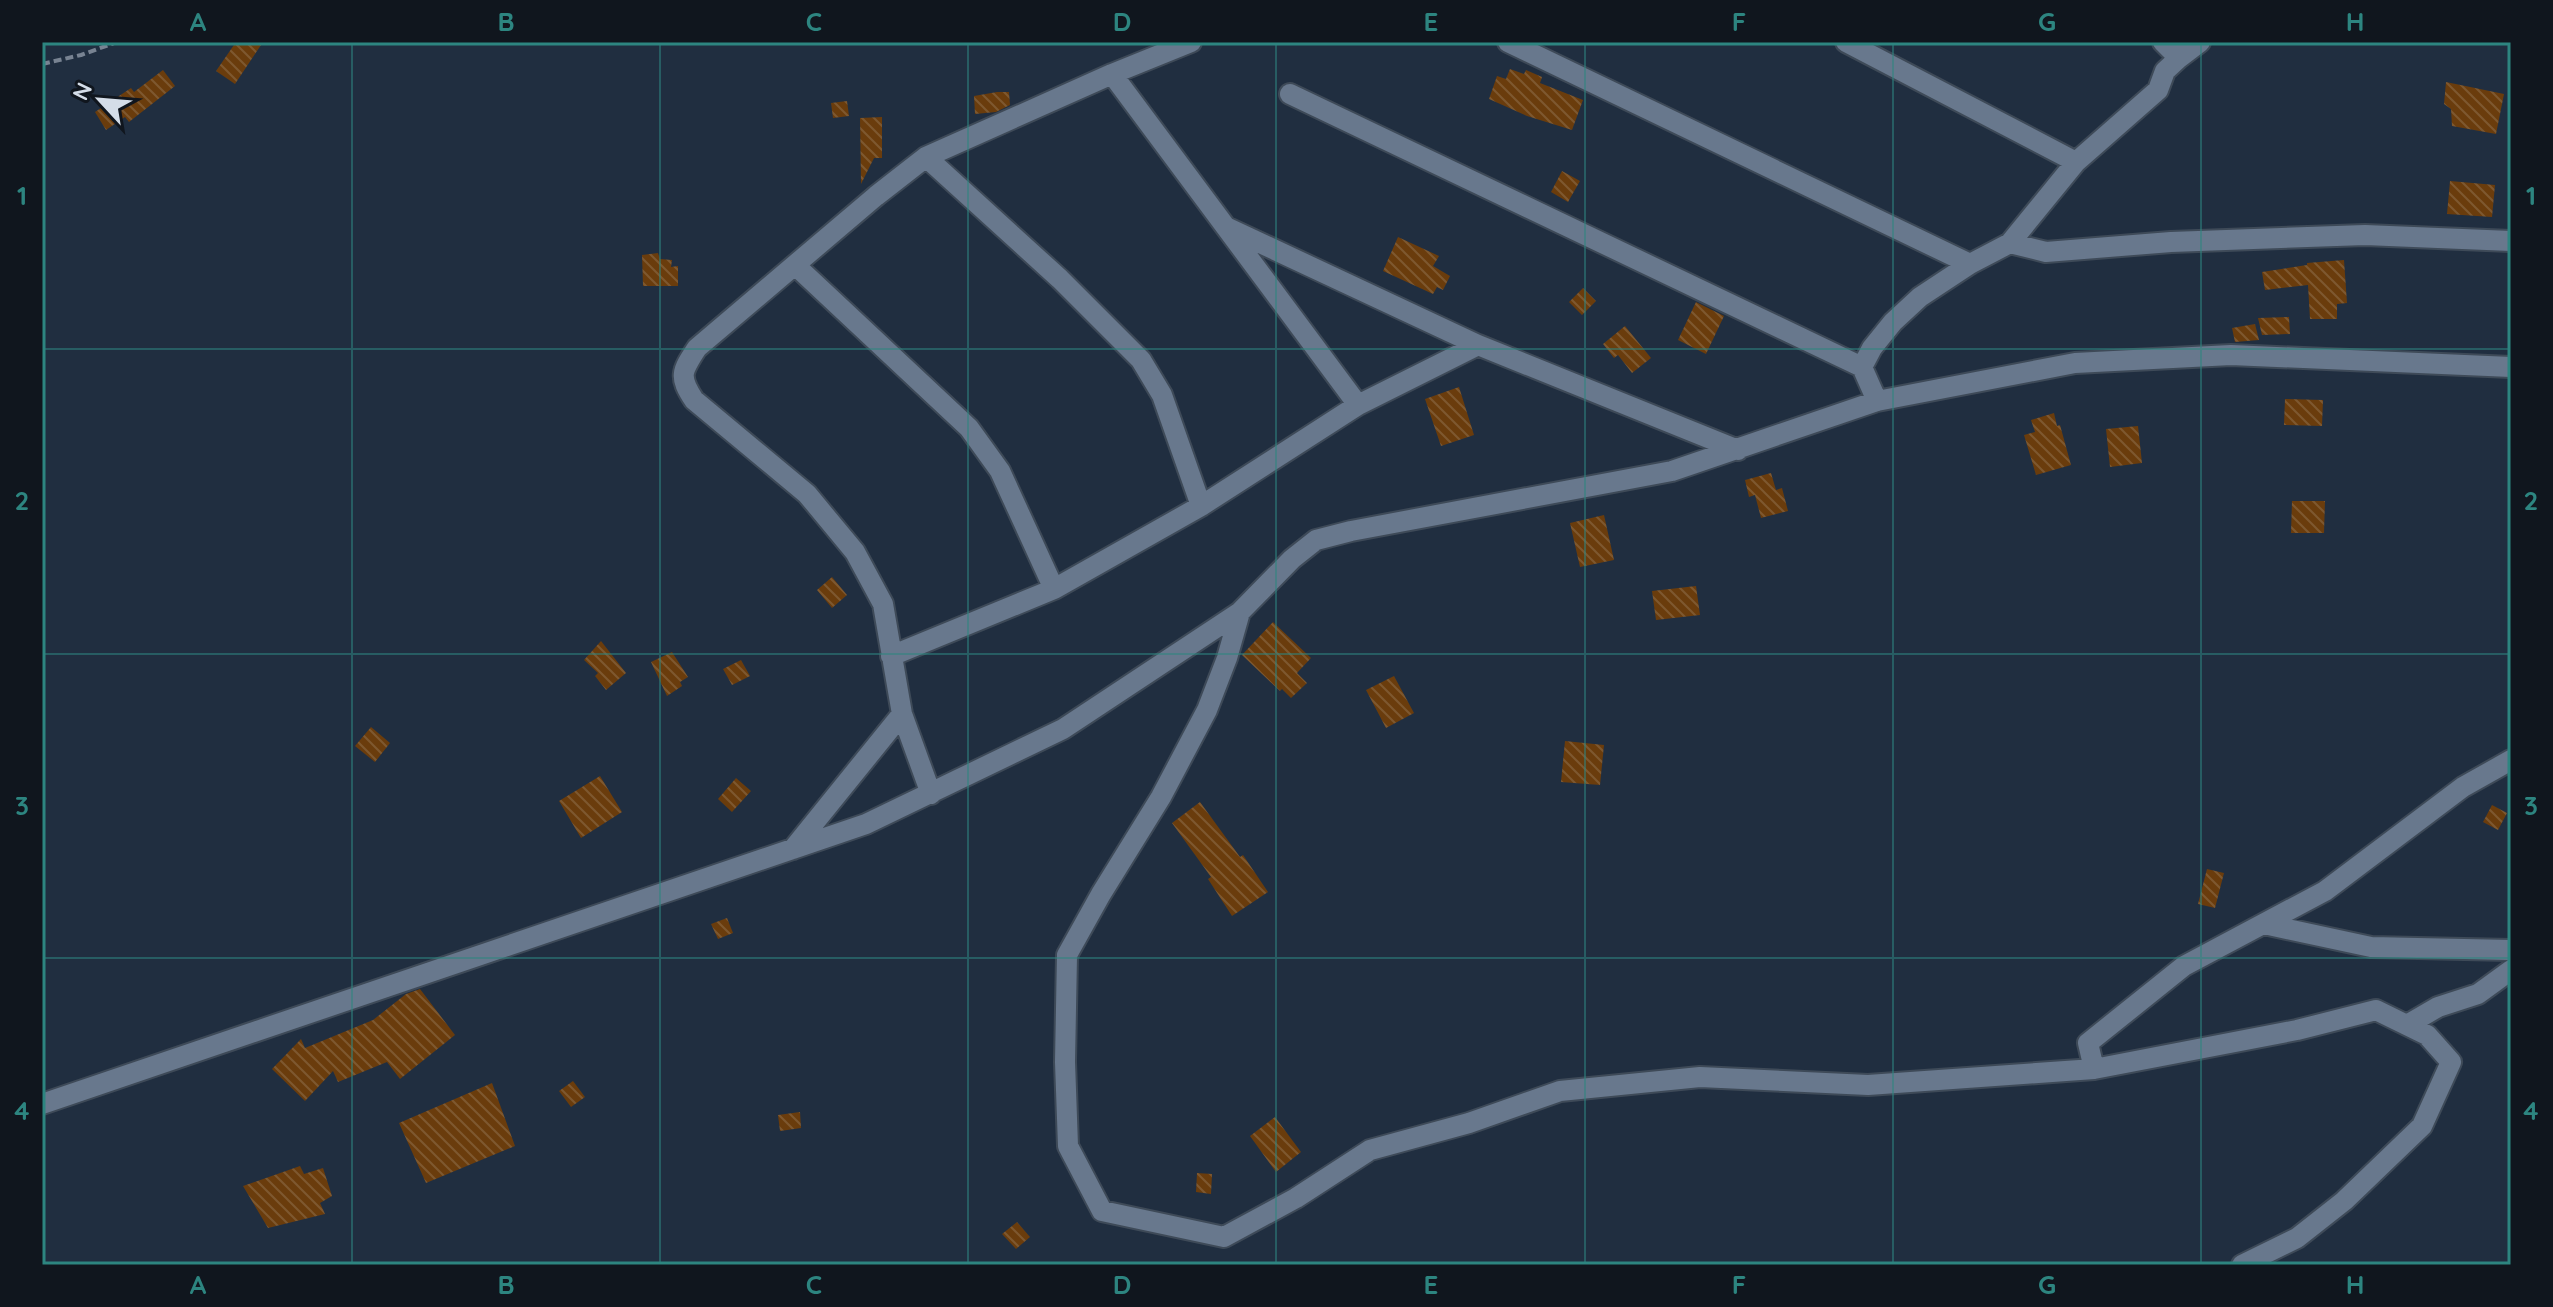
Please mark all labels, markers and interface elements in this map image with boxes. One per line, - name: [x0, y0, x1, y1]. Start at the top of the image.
- text: A: [190, 5, 207, 38]
- text: B: [497, 5, 515, 38]
- text: C: [806, 5, 822, 38]
- text: D: [1113, 5, 1131, 38]
- text: E: [1424, 5, 1438, 38]
- text: F: [1732, 5, 1746, 38]
- text: G: [2038, 5, 2056, 38]
- text: H: [2346, 5, 2364, 38]
- north arrow: [60, 60, 140, 140]
- text: N: [66, 78, 98, 105]
- text: 1: [17, 179, 27, 212]
- text: 1: [2526, 179, 2536, 212]
- text: 2: [15, 484, 29, 517]
- text: 2: [2524, 484, 2538, 517]
- text: 3: [15, 789, 29, 822]
- text: 3: [2524, 789, 2538, 822]
- text: 4: [14, 1094, 30, 1127]
- text: 4: [2523, 1094, 2539, 1127]
- text: A: [190, 1268, 207, 1301]
- text: B: [497, 1268, 515, 1301]
- text: C: [806, 1268, 822, 1301]
- text: D: [1113, 1268, 1131, 1301]
- text: E: [1424, 1268, 1438, 1301]
- text: F: [1732, 1268, 1746, 1301]
- text: G: [2038, 1268, 2056, 1301]
- text: H: [2346, 1268, 2364, 1301]

